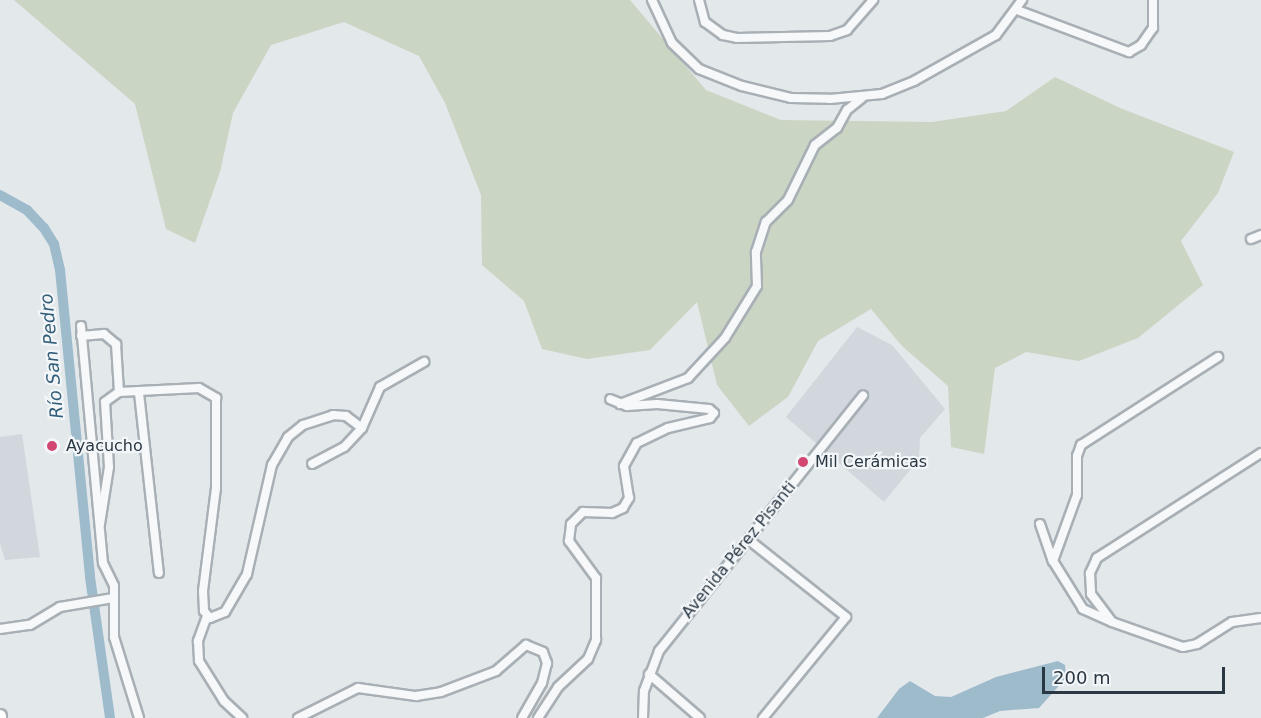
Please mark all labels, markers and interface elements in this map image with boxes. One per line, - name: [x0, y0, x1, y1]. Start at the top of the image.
- water label: Río San Pedro: [36, 292, 68, 420]
- place label: Ayacucho: [66, 436, 143, 456]
- marker: Ayacucho: [43, 437, 61, 455]
- place label: Mil Cerámicas: [815, 452, 927, 472]
- marker: Mil Cerámicas: [796, 455, 810, 469]
- street label: Avenida Pérez Pisanti: [678, 478, 800, 622]
- scale bar: [1045, 655, 1228, 693]
- text: 200 m: [1053, 667, 1111, 688]

